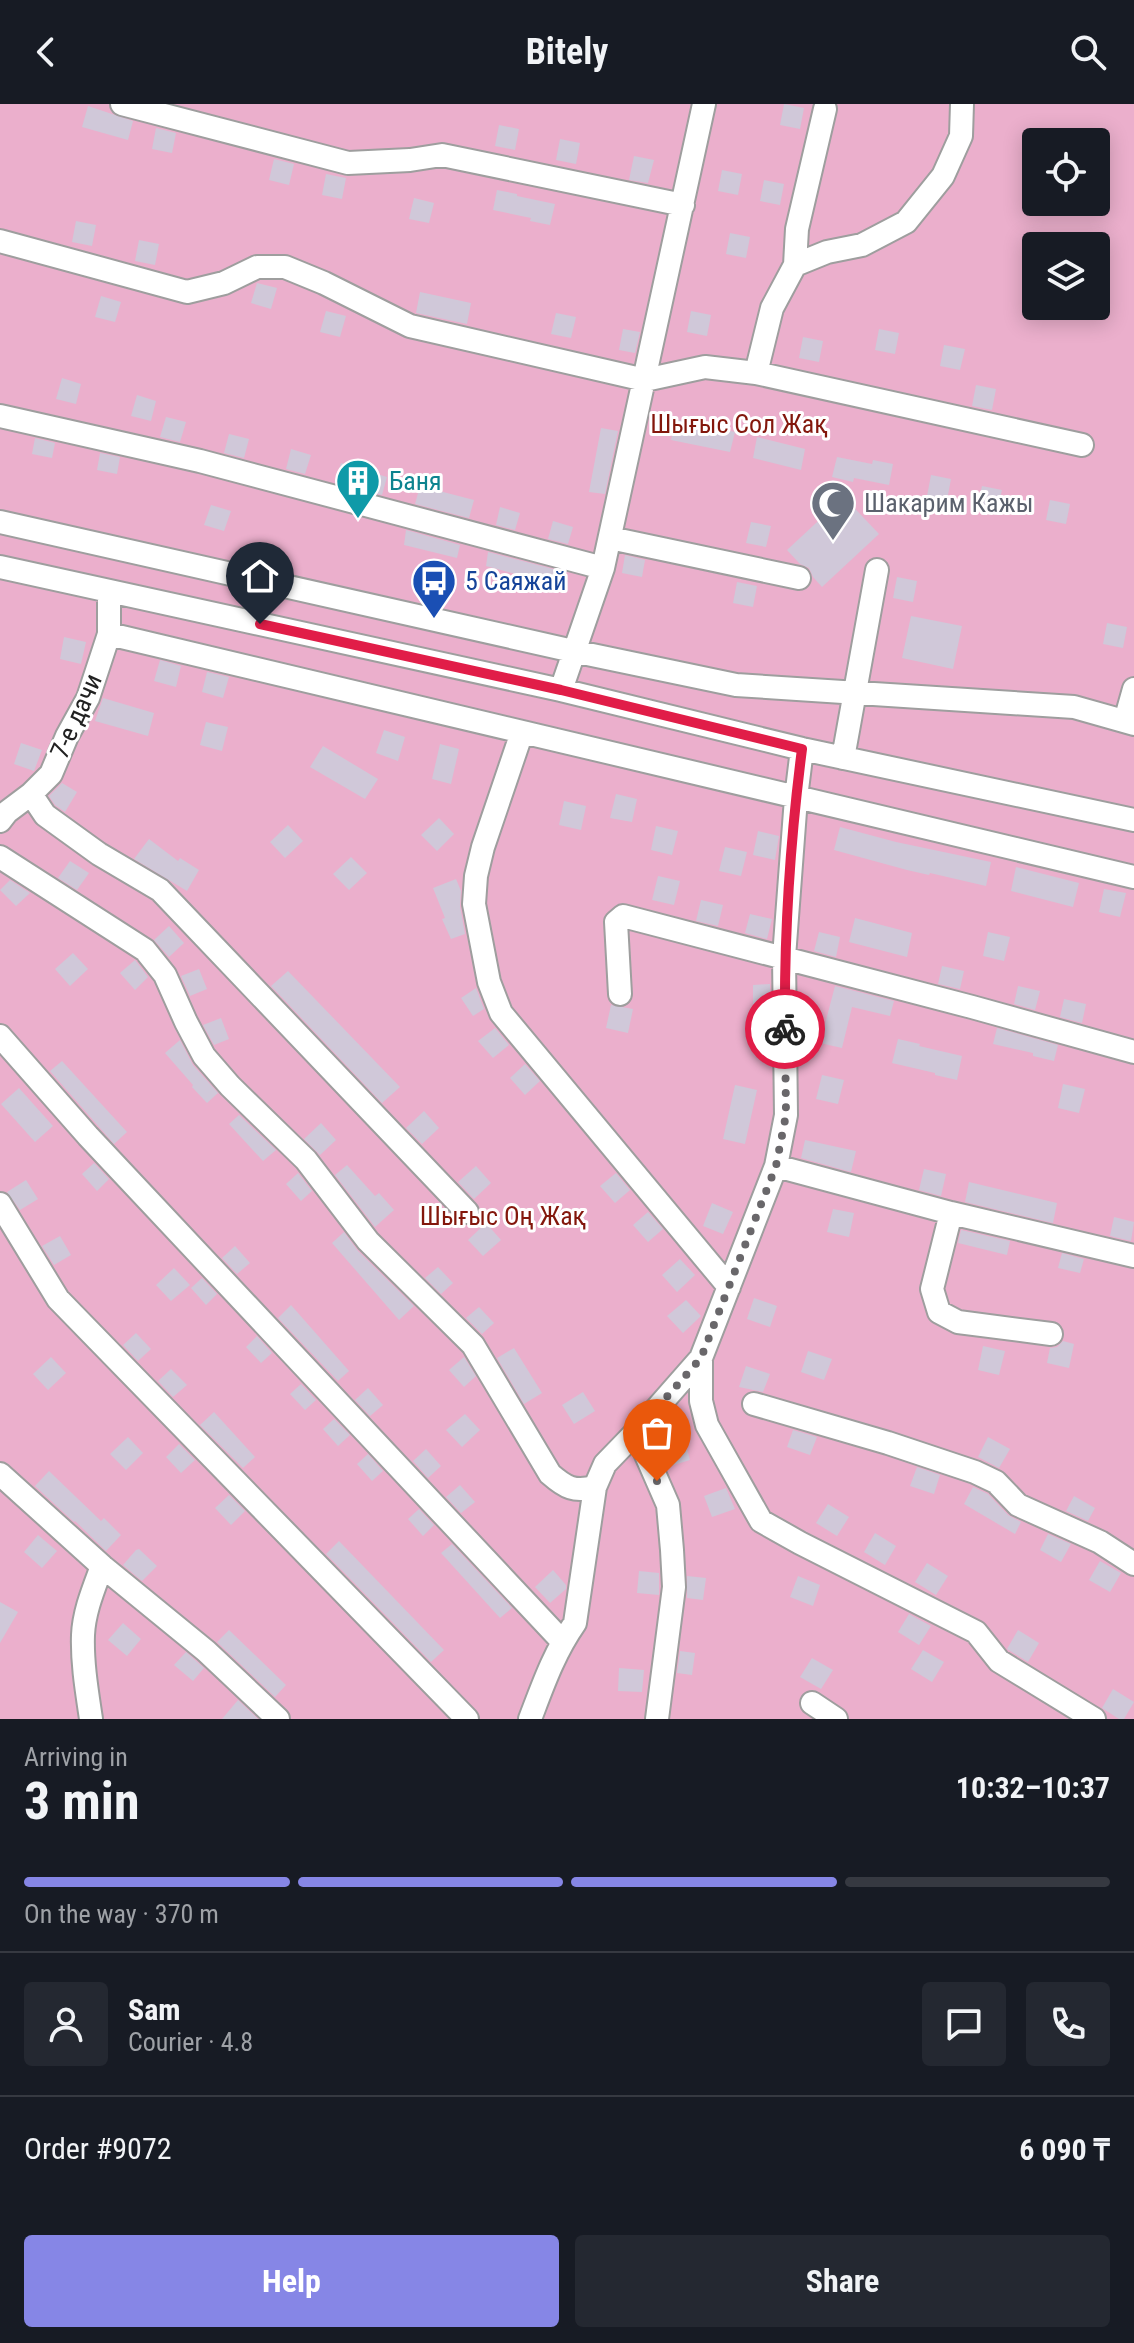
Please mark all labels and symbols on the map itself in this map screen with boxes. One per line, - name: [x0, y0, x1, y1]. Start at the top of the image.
- park label: Шығыс Сол Жақ: [650, 409, 828, 439]
- building icon: Баня: [334, 457, 382, 520]
- place label: Баня: [389, 466, 442, 496]
- mosque icon: Шакарим Кажы: [809, 479, 857, 542]
- place label: Шакарим Кажы: [864, 488, 1033, 518]
- pin: [226, 542, 294, 624]
- bus stop icon: 5 Саяжай: [410, 557, 458, 620]
- place label: 5 Саяжай: [465, 566, 566, 596]
- street label: 7-е дачи: [44, 669, 108, 763]
- courier: [745, 989, 825, 1069]
- park label: Шығыс Оң Жақ: [420, 1201, 586, 1231]
- pin: [623, 1399, 691, 1481]

